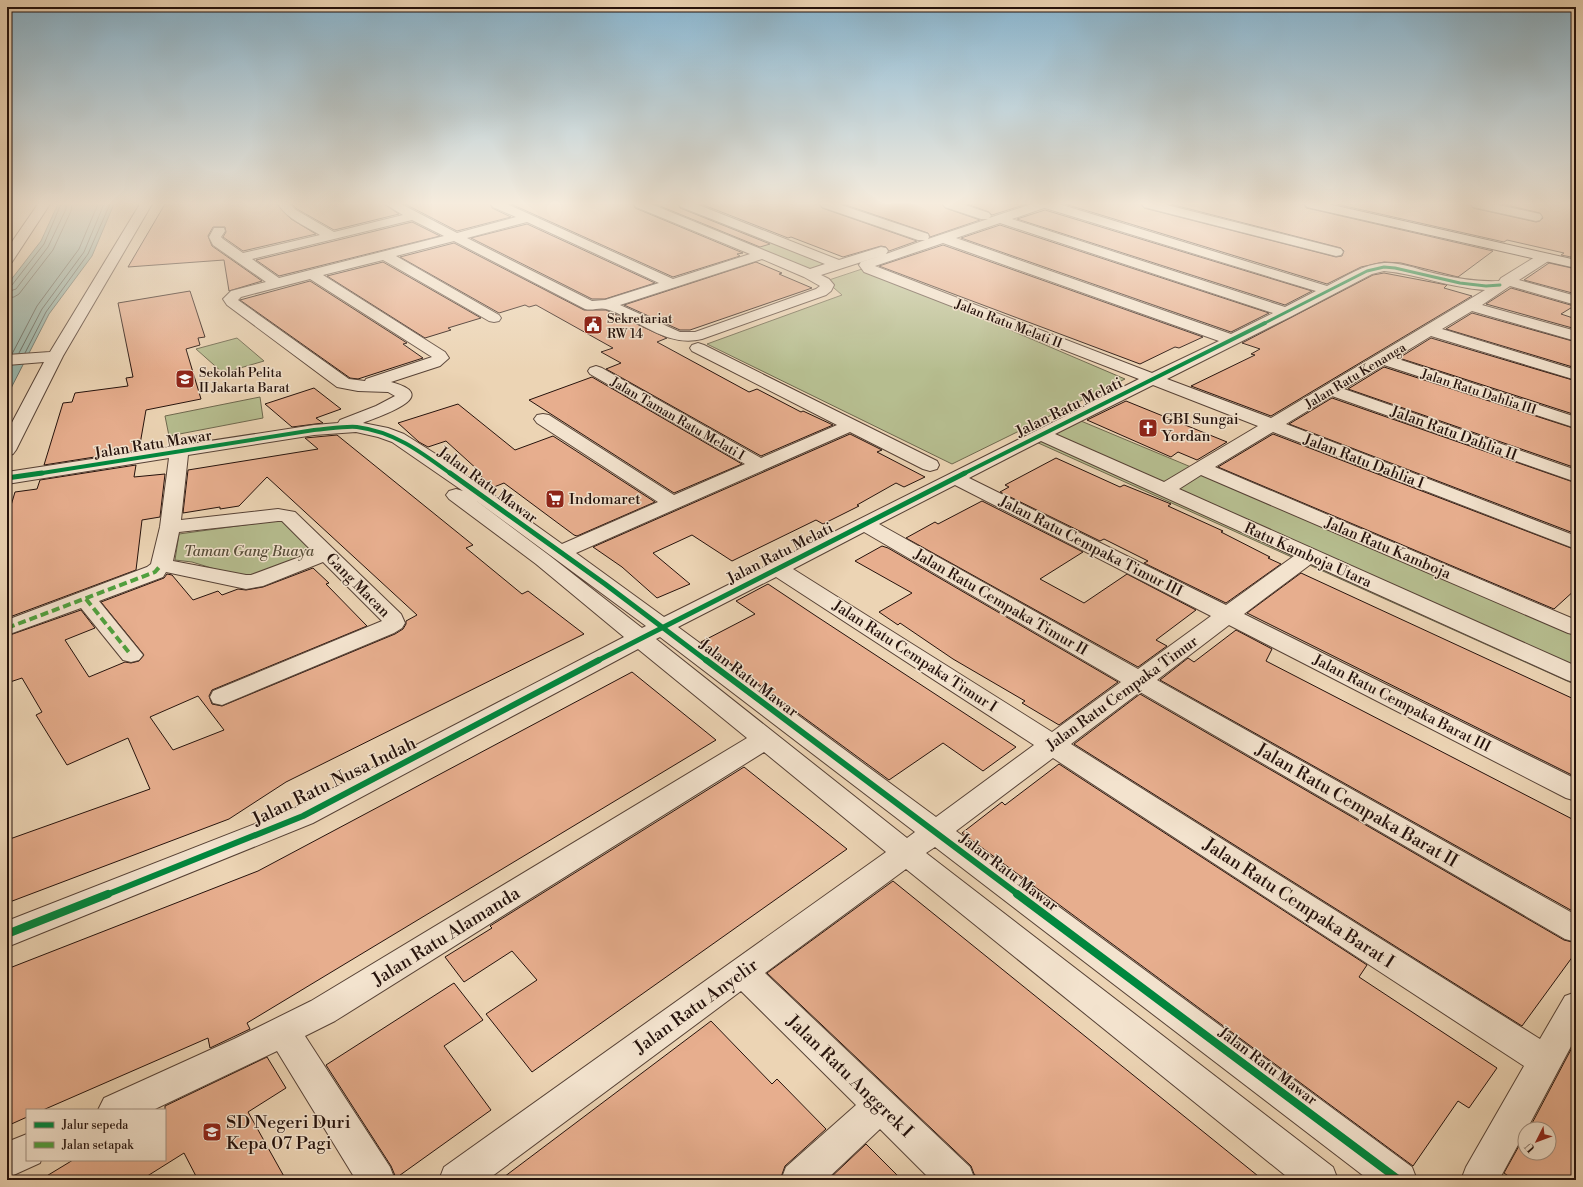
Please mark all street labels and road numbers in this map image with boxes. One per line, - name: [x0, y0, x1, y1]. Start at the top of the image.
- street label: Jalan Ratu Melati II: [952, 296, 1065, 352]
- street label: Jalan Ratu Kenanga: [1301, 339, 1409, 413]
- street label: Jalan Ratu Dahlia III: [1418, 365, 1538, 418]
- street label: Jalan Taman Ratu Melati I: [607, 373, 747, 464]
- street label: Jalan Ratu Melati: [1012, 373, 1126, 442]
- street label: Jalan Ratu Dahlia II: [1387, 401, 1520, 465]
- street label: Jalan Ratu Mawar: [92, 426, 214, 463]
- street label: Jalan Ratu Dahlia I: [1300, 429, 1427, 493]
- street label: Jalan Ratu Mawar: [433, 442, 542, 528]
- street label: Jalan Ratu Cempaka Timur III: [995, 491, 1186, 601]
- street label: Jalan Ratu Kamboja: [1321, 513, 1454, 584]
- street label: Jalan Ratu Melati: [723, 519, 836, 589]
- street label: Ratu Kamboja Utara: [1241, 519, 1375, 592]
- street label: Jalan Ratu Cempaka Timur II: [911, 545, 1091, 659]
- street label: Gang Macan: [321, 549, 394, 622]
- street label: Jalan Ratu Cempaka Timur I: [830, 596, 1000, 716]
- street label: Jalan Ratu Cempaka Timur: [1042, 632, 1202, 755]
- street label: Jalan Ratu Mawar: [695, 635, 802, 722]
- street label: Jalan Ratu Cempaka Barat III: [1309, 650, 1494, 757]
- street label: Jalan Ratu Nusa Indah: [248, 732, 420, 832]
- street label: Jalan Ratu Cempaka Barat II: [1251, 738, 1462, 873]
- street label: Jalan Ratu Mawar: [955, 829, 1062, 916]
- street label: Jalan Ratu Cempaka Barat I: [1198, 833, 1399, 974]
- street label: Jalan Ratu Alamanda: [367, 881, 525, 992]
- street label: Jalan Ratu Anyelir: [629, 954, 763, 1060]
- street label: Jalan Ratu Anggrek I: [781, 1009, 918, 1143]
- street label: Jalan Ratu Mawar: [1214, 1023, 1321, 1110]

